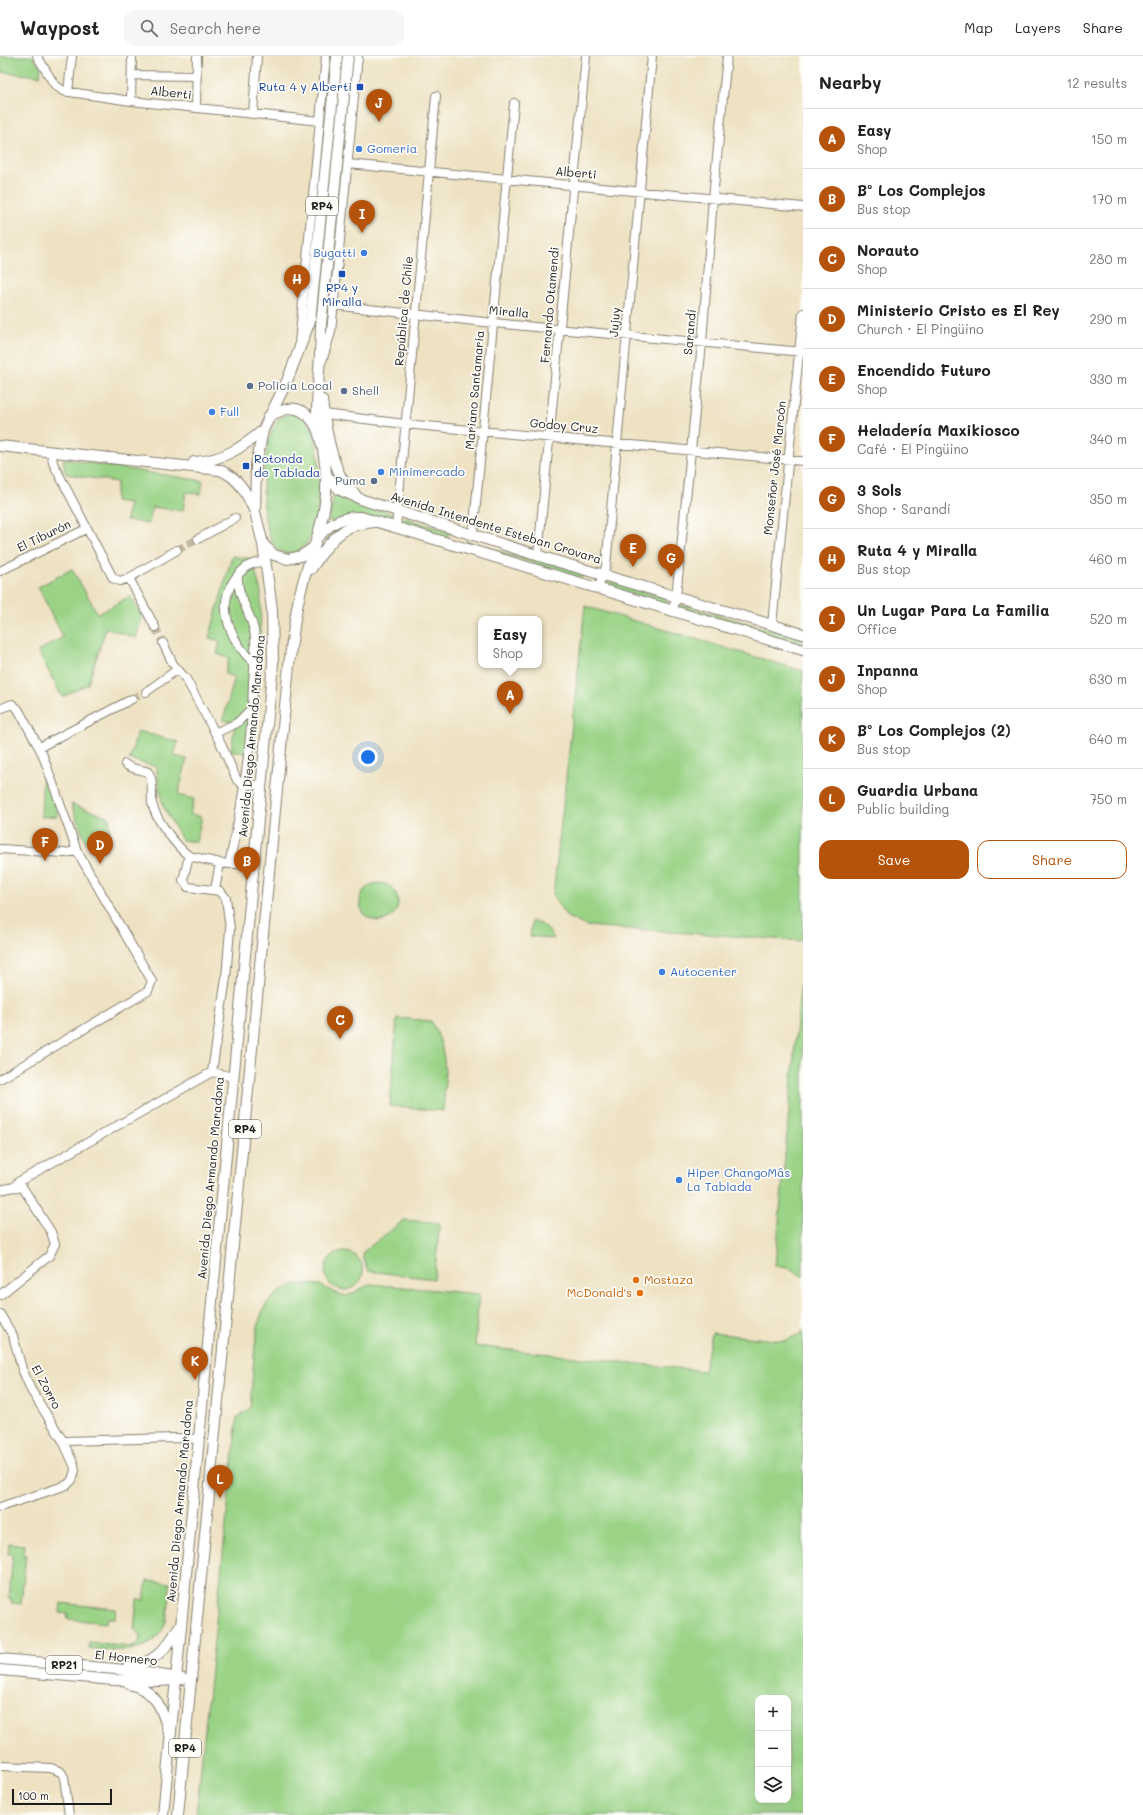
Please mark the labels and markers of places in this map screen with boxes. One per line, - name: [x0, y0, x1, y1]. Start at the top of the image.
- place label: Ruta 4 y Alberti: [259, 78, 352, 94]
- marker: Ruta 4 y Alberti: [355, 82, 365, 92]
- pin: J: [366, 89, 392, 122]
- place label: Gomeria: [367, 140, 417, 156]
- marker: Gomeria: [354, 144, 364, 154]
- pin: I: [349, 200, 375, 233]
- place label: Bugatti: [313, 244, 356, 260]
- marker: Bugatti: [359, 248, 369, 258]
- pin: H: [284, 265, 310, 298]
- marker: RP4 y Miralla: [337, 269, 347, 279]
- place label: RP4 y Miralla: [322, 279, 362, 309]
- place label: Policía Local: [258, 377, 332, 393]
- marker: Policía Local: [245, 381, 255, 391]
- place label: Shell: [352, 382, 379, 398]
- marker: Shell: [339, 386, 349, 396]
- place label: Full: [220, 403, 239, 419]
- marker: Full: [207, 407, 217, 417]
- place label: Rotonda de Tablada: [254, 450, 320, 480]
- marker: Rotonda de Tablada: [241, 461, 251, 471]
- place label: Minimercado: [389, 463, 465, 479]
- marker: Minimercado: [376, 467, 386, 477]
- place label: Puma: [335, 472, 366, 488]
- marker: Puma: [369, 476, 379, 486]
- pin: E: [620, 534, 646, 567]
- pin: G: [658, 544, 684, 577]
- pin: A: [497, 681, 523, 714]
- pin: F: [32, 828, 58, 861]
- pin: D: [87, 831, 113, 864]
- pin: B: [234, 847, 260, 880]
- place label: Autocenter: [670, 963, 737, 979]
- marker: Autocenter: [657, 967, 667, 977]
- pin: C: [327, 1006, 353, 1039]
- place label: Hiper ChangoMâs La Tablada: [687, 1164, 791, 1194]
- marker: Hiper ChangoMâs La Tablada: [674, 1175, 684, 1185]
- place label: Mostaza: [644, 1271, 693, 1287]
- marker: Mostaza: [631, 1275, 641, 1285]
- place label: McDonald's: [567, 1284, 632, 1300]
- marker: McDonald's: [635, 1288, 645, 1298]
- pin: K: [182, 1347, 208, 1380]
- pin: L: [207, 1465, 233, 1498]

